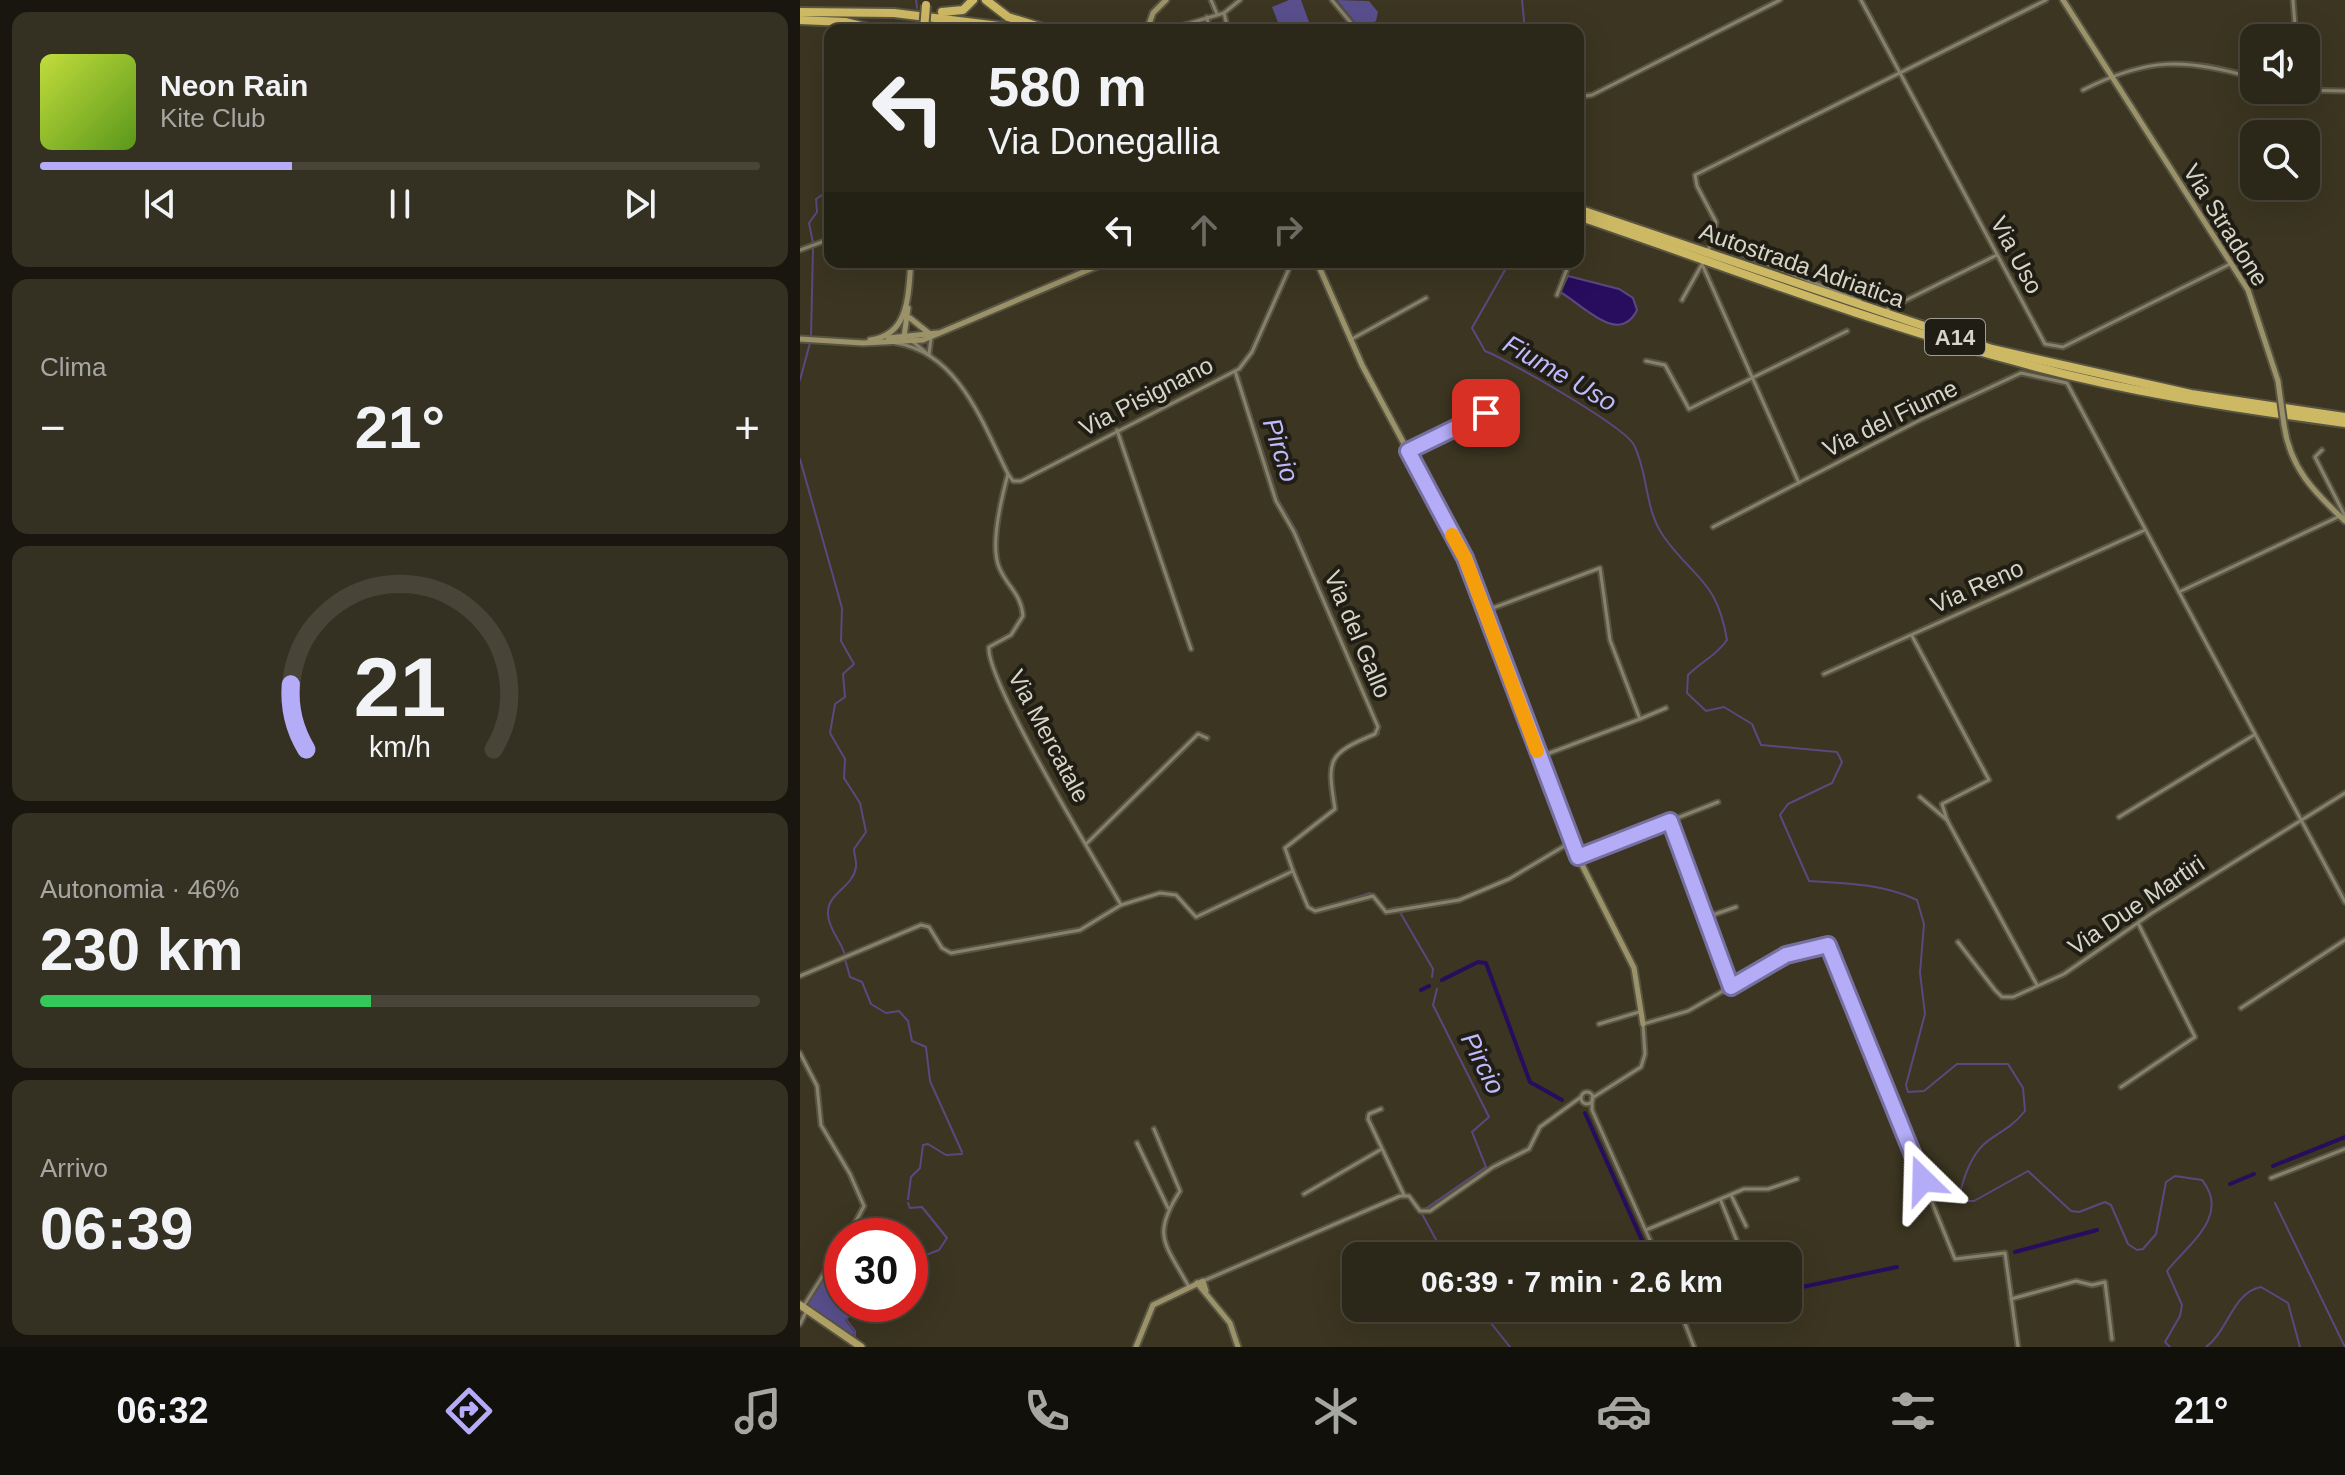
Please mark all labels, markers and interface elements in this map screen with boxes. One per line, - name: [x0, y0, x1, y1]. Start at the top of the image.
- map controls: [2240, 24, 2320, 200]
- button: sound: [2240, 24, 2320, 104]
- text: 580 m: [988, 55, 1147, 118]
- icon: left: [856, 56, 960, 160]
- text: Neon Rain: [160, 69, 308, 102]
- text: Kite Club: [160, 103, 266, 133]
- button: search: [2240, 120, 2320, 200]
- text: Via Donegallia: [988, 121, 1220, 162]
- street label: Via Stradone: [2178, 159, 2274, 291]
- icon: previous: [138, 182, 182, 226]
- icon: pause: [378, 182, 422, 226]
- icon: next: [618, 182, 662, 226]
- icon: left: [1098, 208, 1142, 252]
- icon: ahead: [1182, 208, 1226, 252]
- icon: right: [1266, 208, 1310, 252]
- street label: Via Uso: [1985, 212, 2049, 298]
- street label: Autostrada Adriatica: [1696, 217, 1909, 313]
- road number: A14: [1925, 319, 1985, 355]
- water label: Fiume Uso: [1498, 329, 1622, 417]
- street label: Via Pisignano: [1075, 351, 1217, 441]
- text: Clima: [40, 352, 106, 382]
- street label: Via del Fiume: [1818, 374, 1962, 462]
- pin: [1452, 379, 1520, 447]
- icon: arrive: [1464, 391, 1508, 435]
- text: 21°: [355, 394, 445, 461]
- text: −: [40, 403, 66, 452]
- text: +: [734, 403, 760, 452]
- water label: Pircio: [1257, 414, 1305, 486]
- street label: Via Reno: [1927, 554, 2027, 618]
- street label: Via del Gallo: [1319, 566, 1397, 702]
- text: 21: [354, 640, 446, 733]
- street label: Via Mercatale: [1003, 665, 1095, 807]
- text: km/h: [369, 731, 431, 763]
- street label: Via Due Martiri: [2063, 850, 2209, 960]
- text: Autonomia · 46%: [40, 874, 239, 904]
- text: 230 km: [40, 916, 244, 983]
- water label: Pircio: [1455, 1027, 1511, 1099]
- position arrow: [1881, 1138, 1965, 1222]
- text: Arrivo: [40, 1153, 108, 1183]
- text: 06:39: [40, 1195, 193, 1262]
- speed limit sign: 30: [824, 1218, 928, 1322]
- text: 06:39 · 7 min · 2.6 km: [1421, 1265, 1723, 1298]
- icon: directions: [441, 1383, 497, 1439]
- icon: music: [730, 1383, 786, 1439]
- icon: phone: [1019, 1383, 1075, 1439]
- icon: climate: [1308, 1383, 1364, 1439]
- icon: car: [1596, 1383, 1652, 1439]
- icon: filters: [1885, 1383, 1941, 1439]
- text: 06:32: [116, 1390, 208, 1431]
- text: 21°: [2174, 1390, 2229, 1431]

